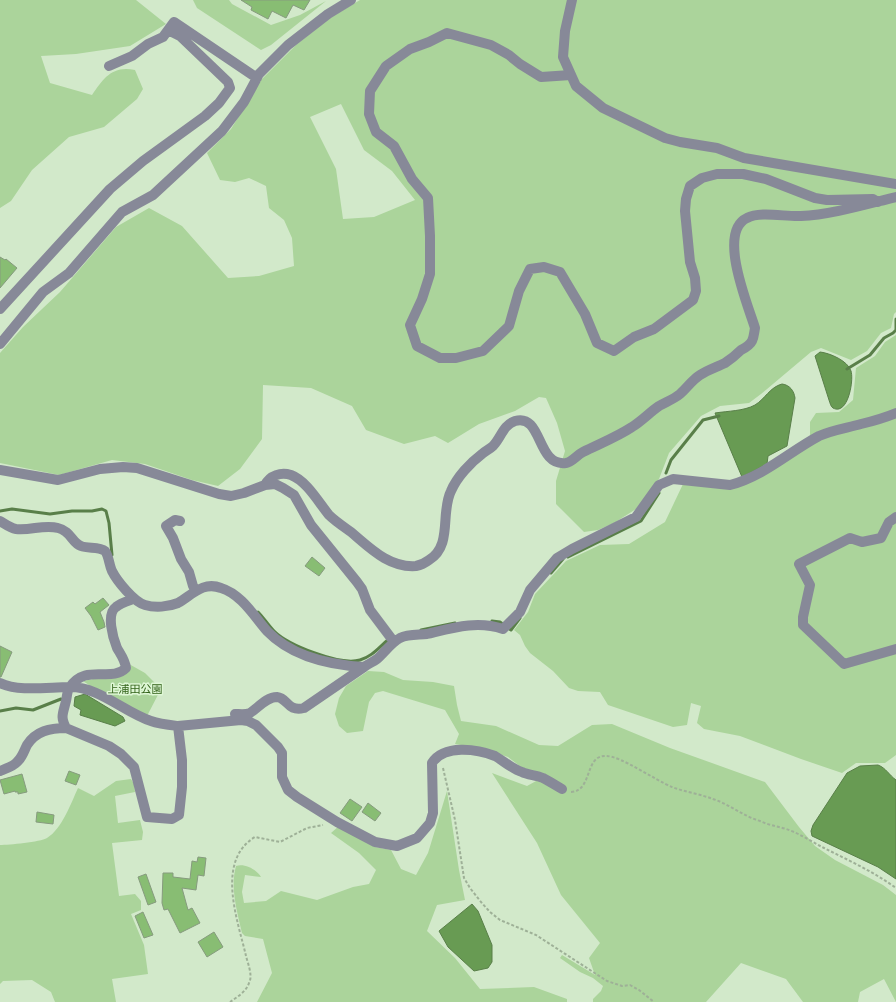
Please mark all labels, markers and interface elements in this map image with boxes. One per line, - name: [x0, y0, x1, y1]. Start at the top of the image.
- park label: 上浦田公園: [108, 683, 163, 695]

